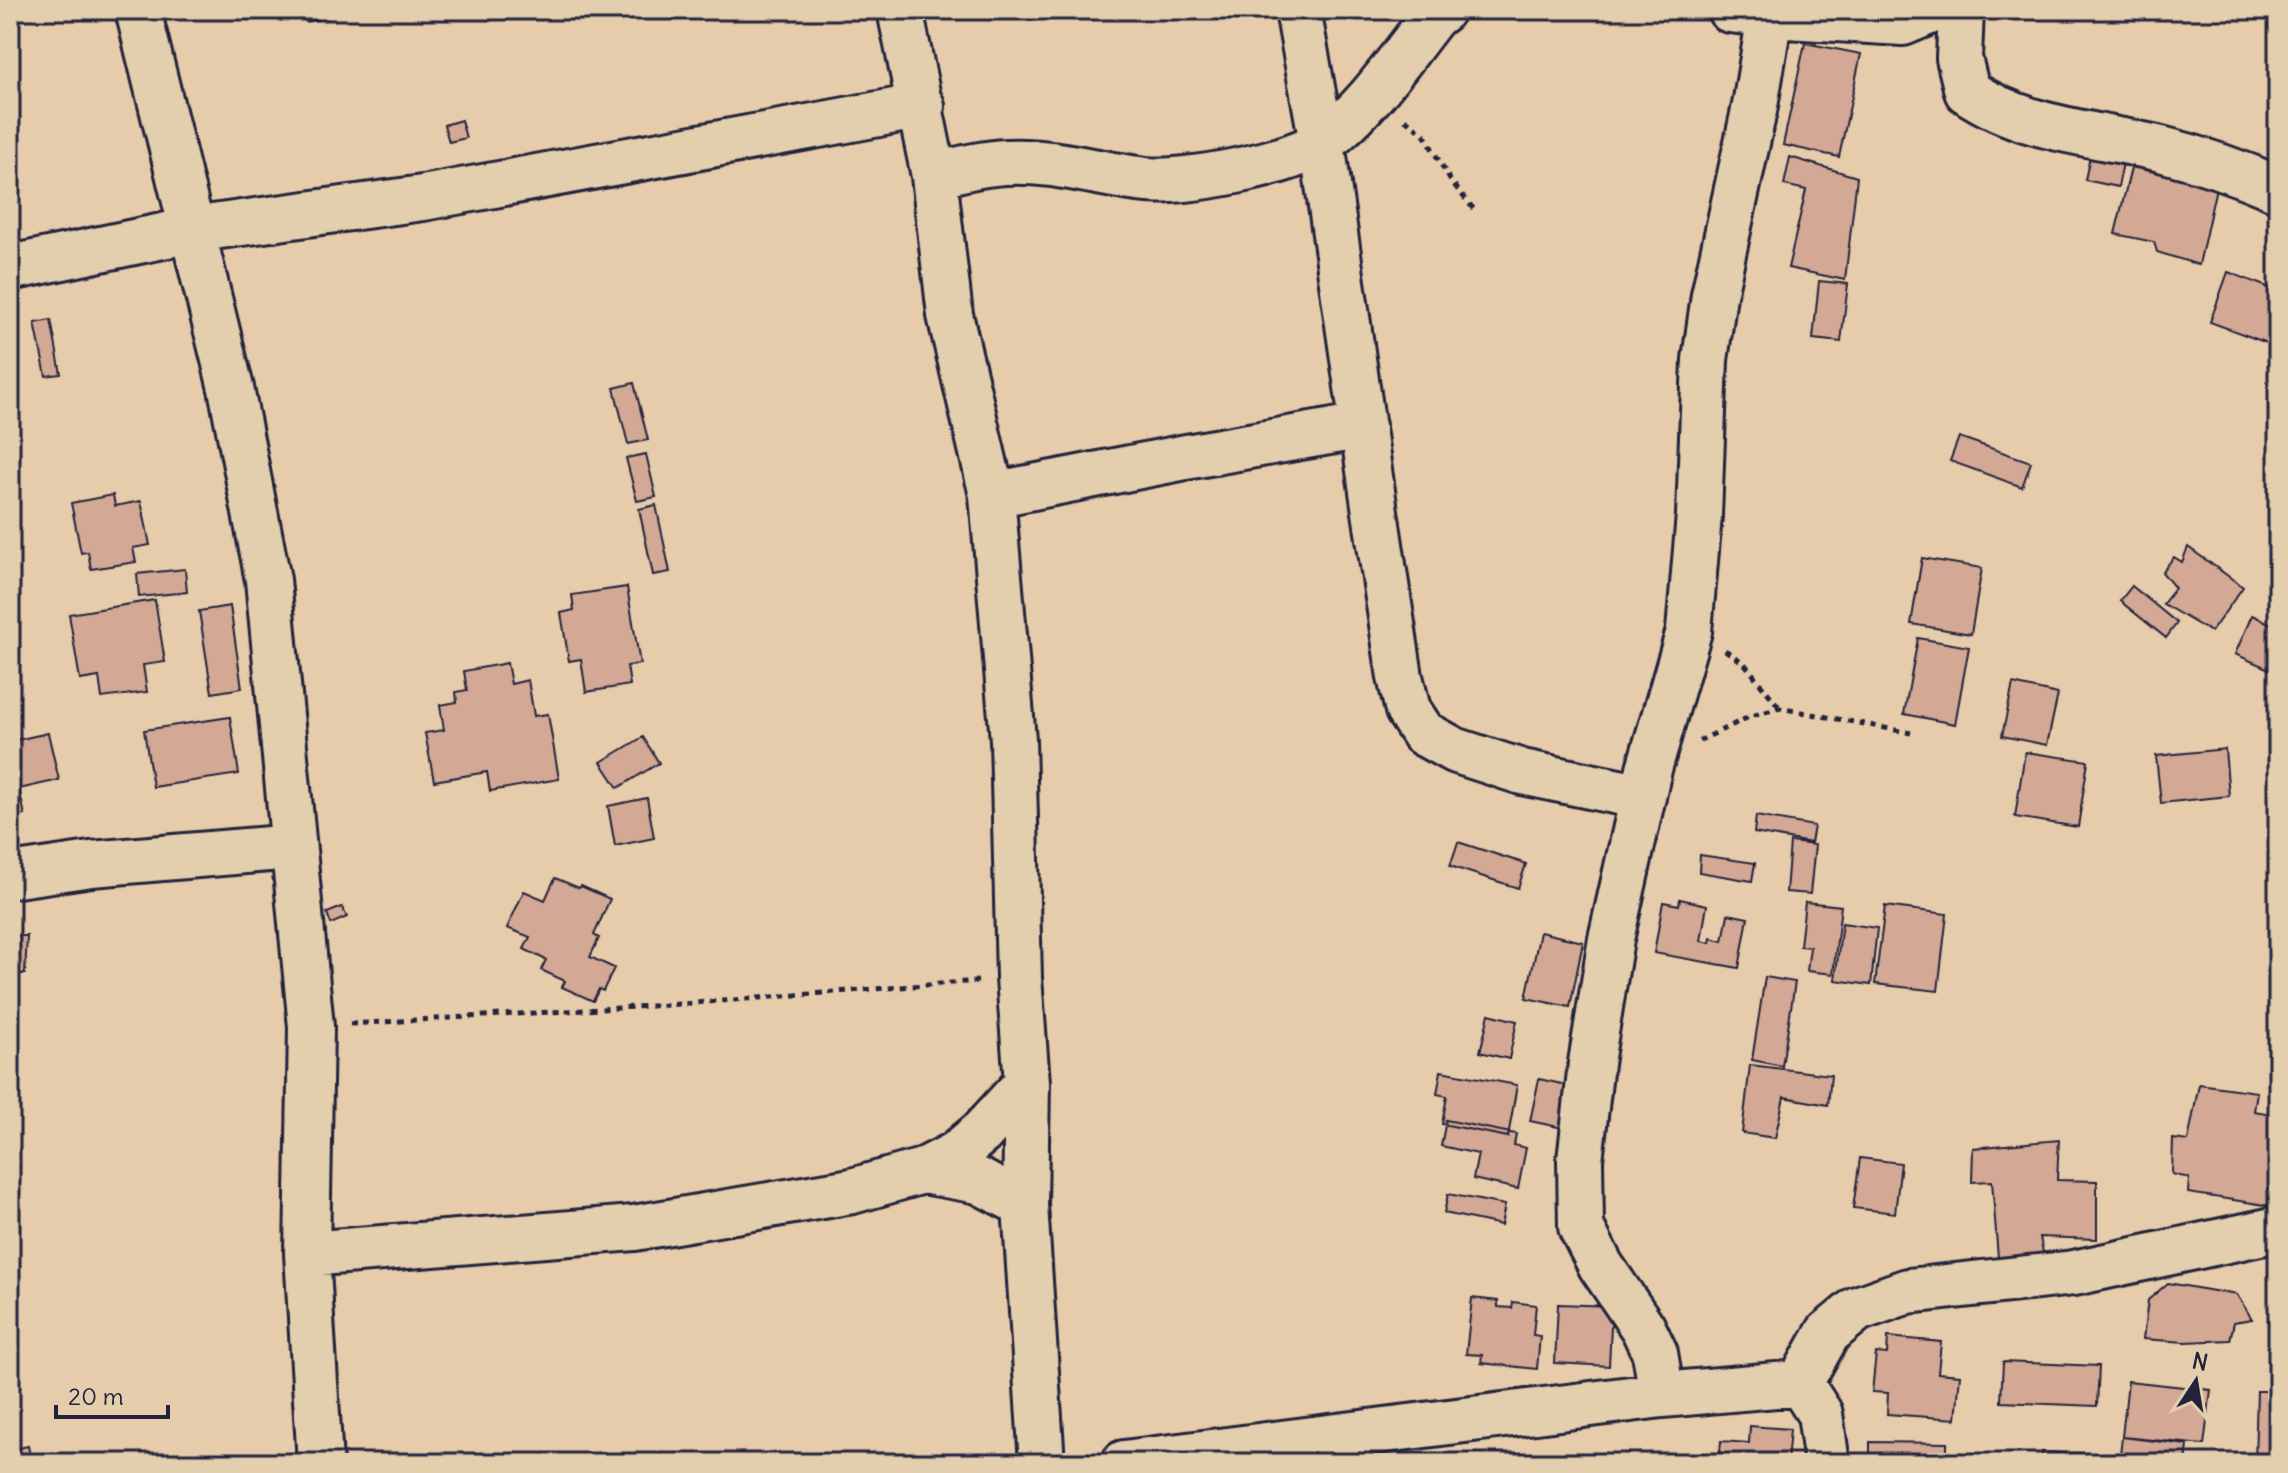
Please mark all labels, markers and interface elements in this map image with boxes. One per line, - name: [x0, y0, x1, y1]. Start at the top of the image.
- north arrow: [2156, 1341, 2236, 1421]
- text: N: [2190, 1346, 2211, 1377]
- scale bar: [56, 1369, 168, 1419]
- text: 20 m: [68, 1381, 124, 1411]

